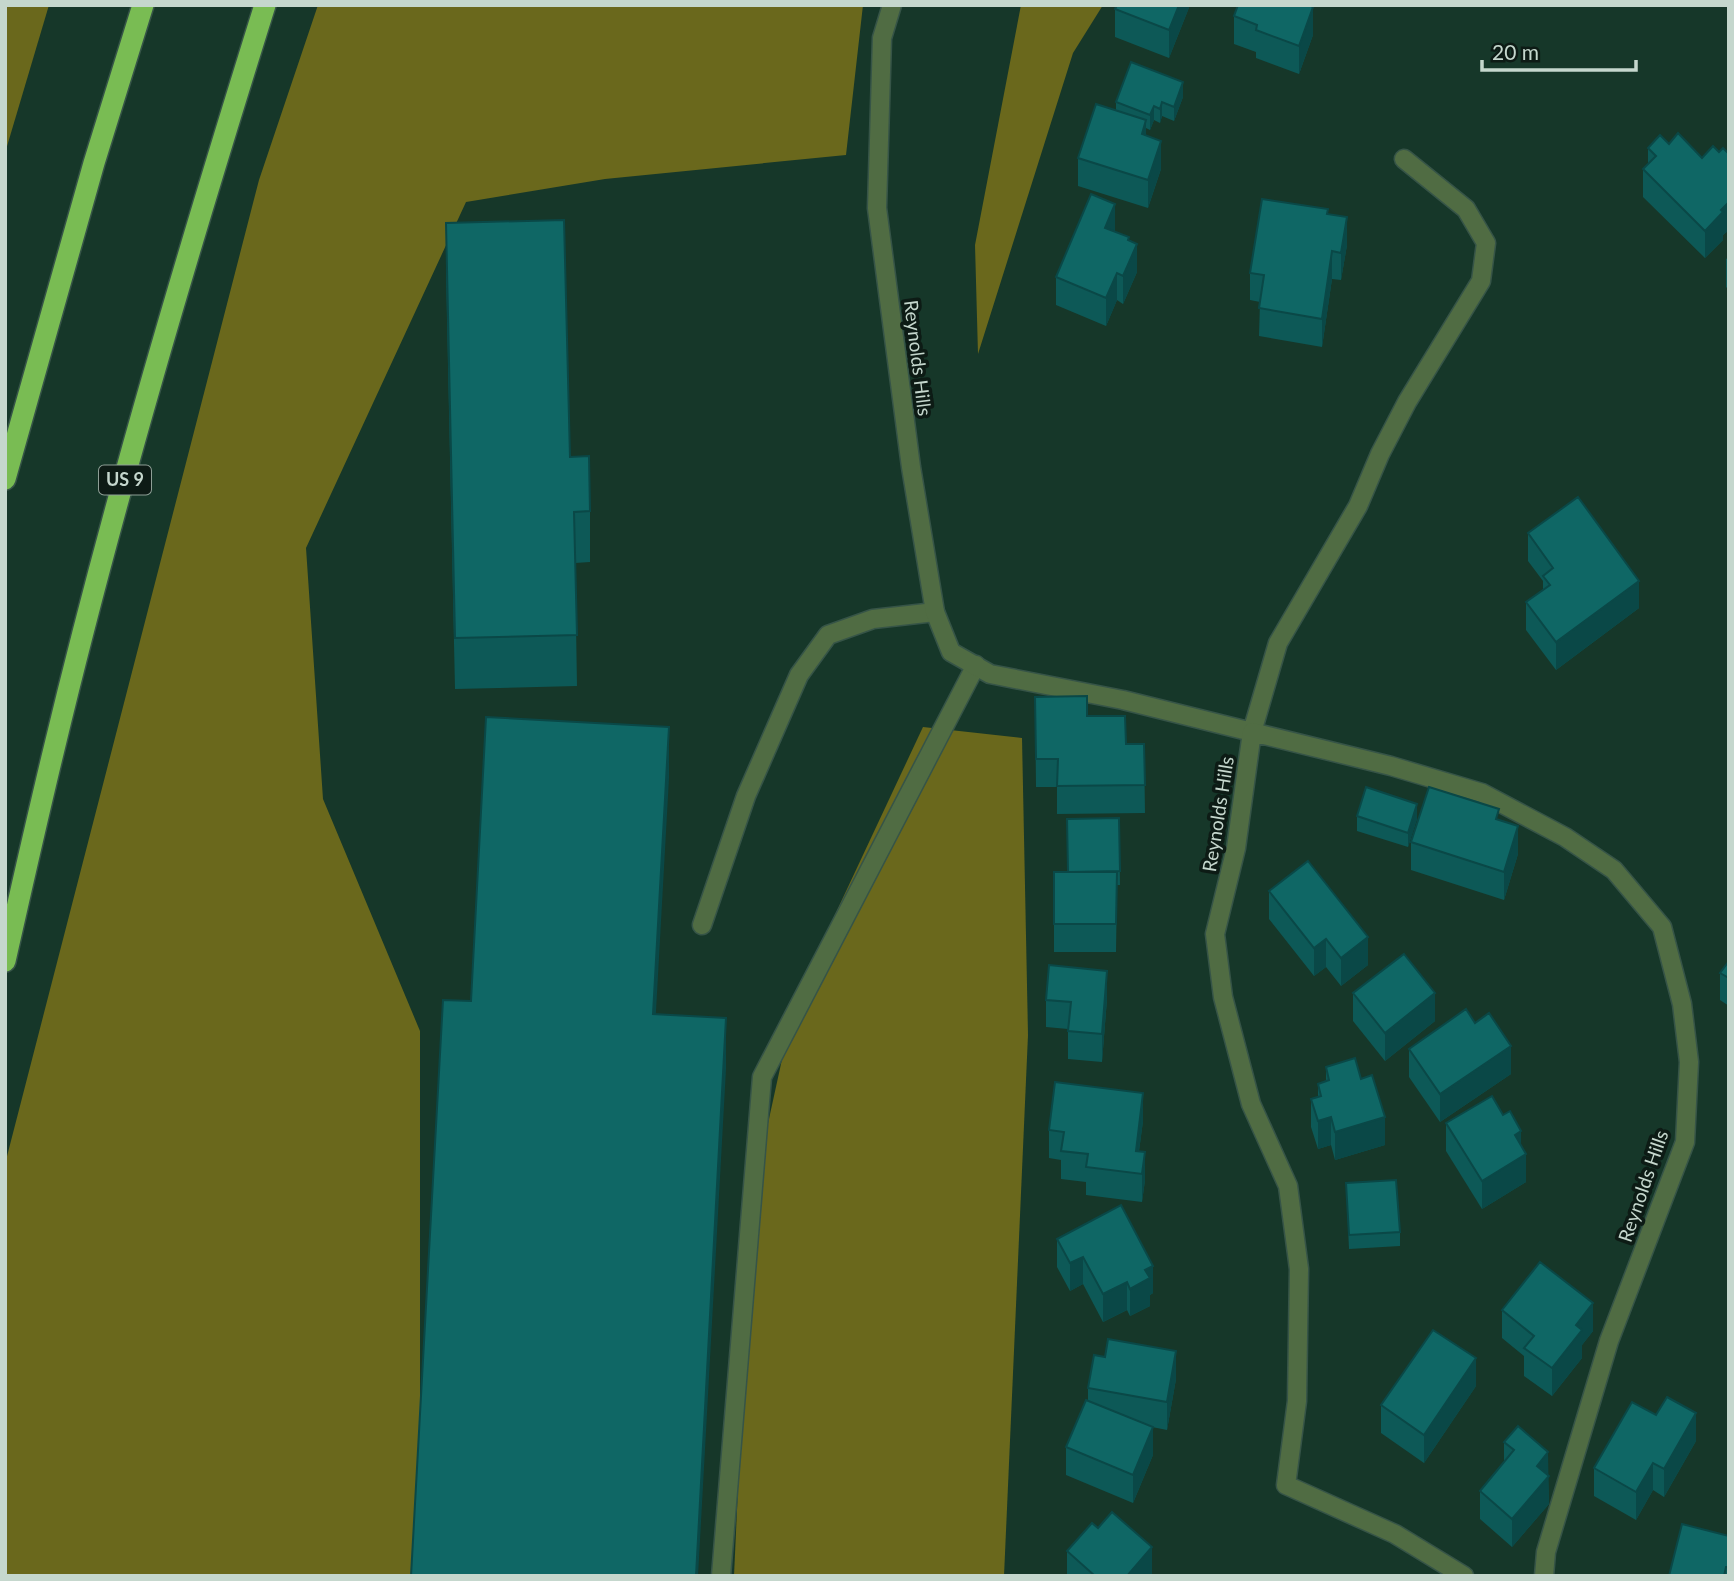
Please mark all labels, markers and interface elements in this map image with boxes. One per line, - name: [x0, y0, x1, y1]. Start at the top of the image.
- scale bar: [1482, 28, 1636, 72]
- text: 20 m: [1492, 39, 1539, 64]
- street label: Reynolds Hills: [900, 299, 937, 417]
- road number: US 9: [99, 466, 151, 494]
- street label: Reynolds Hills: [1197, 755, 1238, 873]
- street label: Reynolds Hills: [1613, 1127, 1672, 1245]

